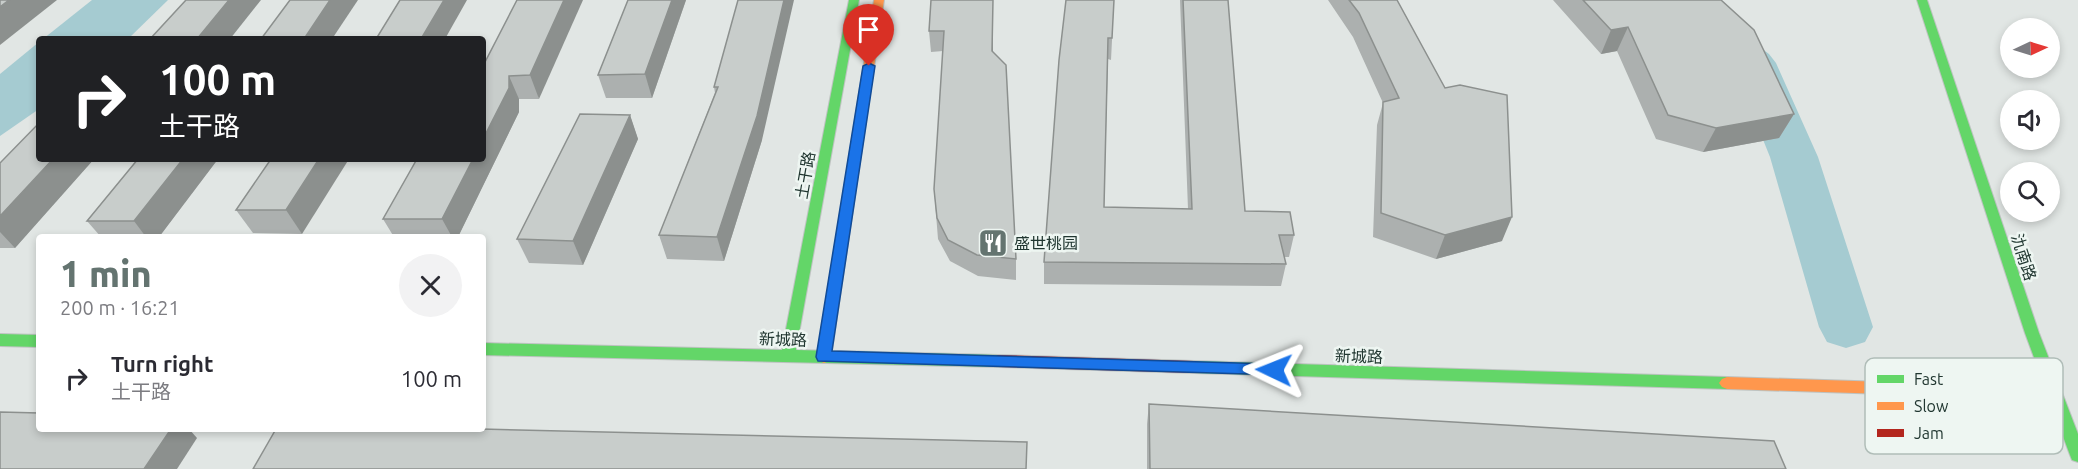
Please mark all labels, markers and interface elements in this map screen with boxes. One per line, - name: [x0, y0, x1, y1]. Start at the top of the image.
- pin: [843, 4, 894, 66]
- icon: arrive: [852, 13, 885, 46]
- north arrow: [2000, 18, 2060, 78]
- map controls: [2000, 18, 2060, 222]
- text: 100 m: [159, 56, 276, 103]
- icon: right: [60, 60, 138, 138]
- button: sound: [2000, 90, 2060, 150]
- text: 土干路: [159, 111, 240, 141]
- street label: 土干路: [792, 150, 818, 200]
- button: search: [2000, 162, 2060, 222]
- restaurant icon: 盛世桃园: [977, 227, 1009, 259]
- street label: 氿南路: [2008, 231, 2040, 283]
- place label: 盛世桃园: [1014, 234, 1078, 252]
- text: 1 min: [60, 253, 152, 294]
- button: close: [399, 254, 462, 317]
- text: 200 m · 16:21: [60, 296, 180, 319]
- street label: 新城路: [759, 329, 807, 349]
- position arrow: [1242, 338, 1306, 402]
- street label: 新城路: [1335, 346, 1383, 366]
- text: Turn right: [111, 351, 213, 376]
- legend: [1865, 358, 2063, 454]
- icon: right: [60, 362, 93, 395]
- text: 100 m: [401, 366, 462, 391]
- text: Fast: [1914, 370, 1944, 388]
- text: 土干路: [111, 380, 171, 403]
- text: Slow: [1914, 397, 1949, 415]
- text: Jam: [1914, 424, 1944, 442]

